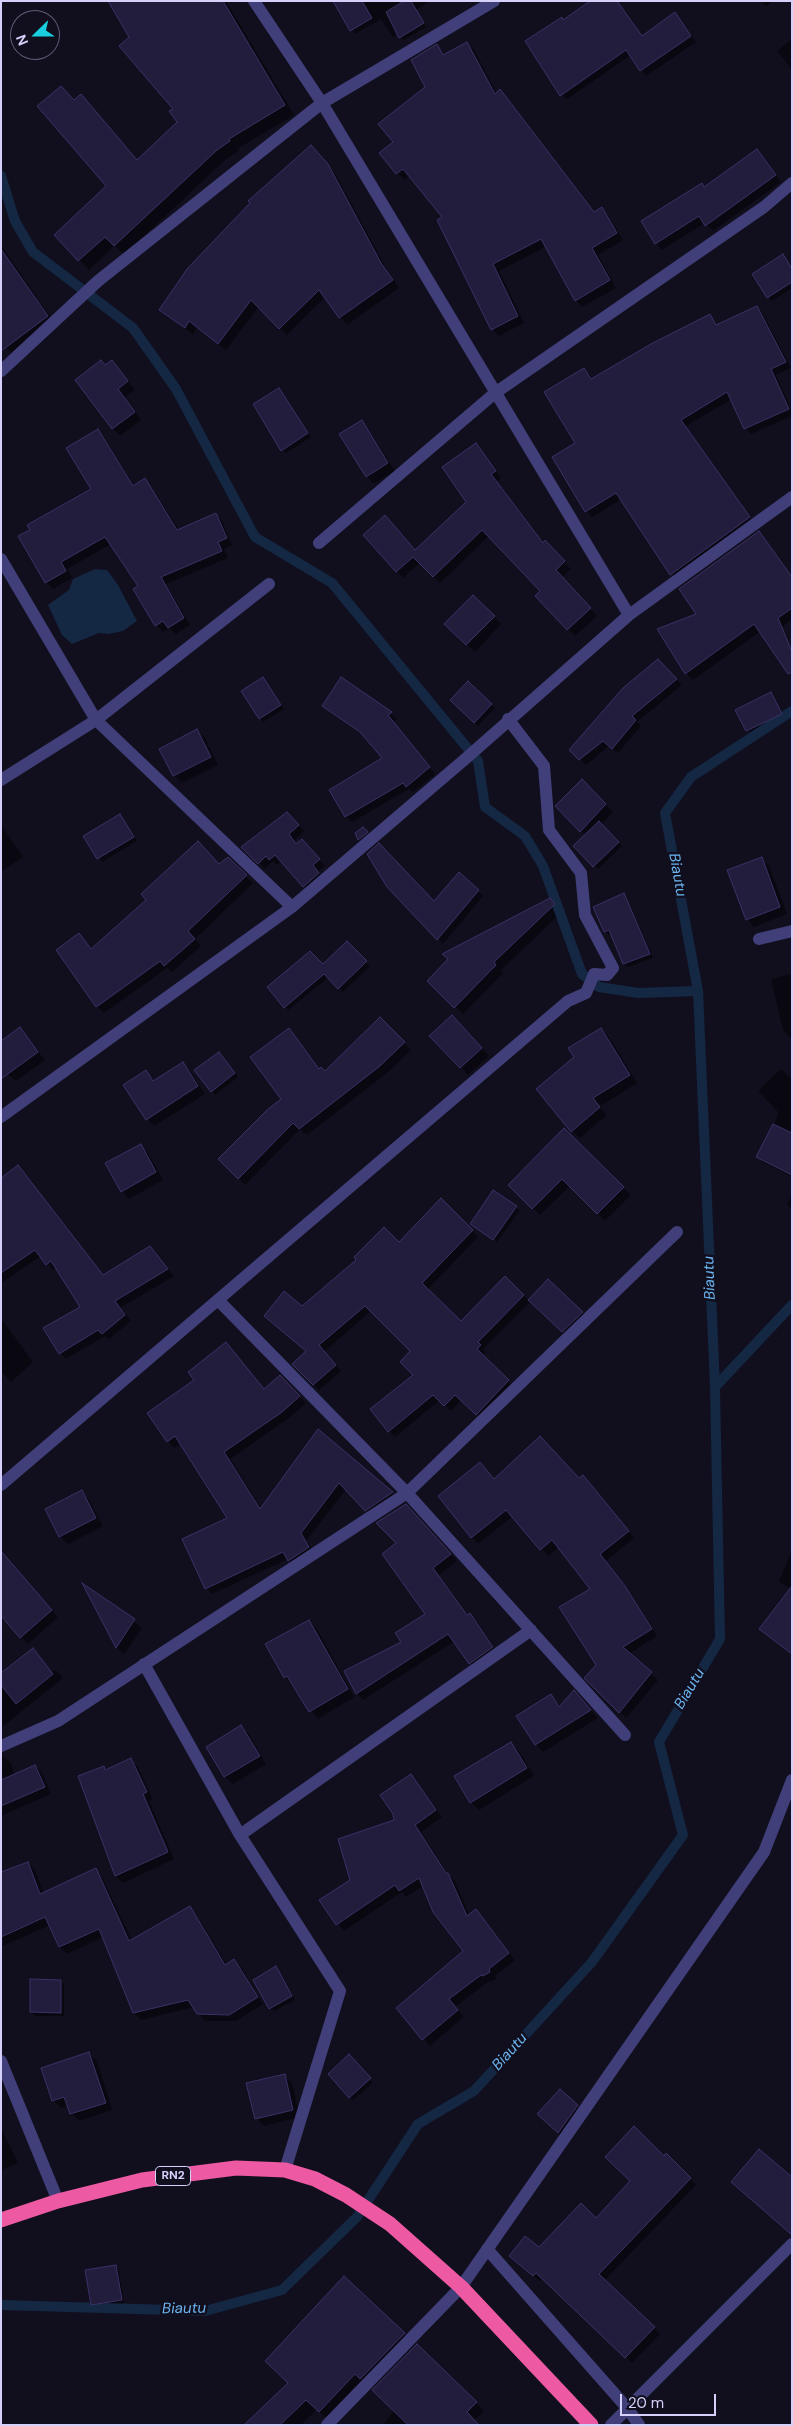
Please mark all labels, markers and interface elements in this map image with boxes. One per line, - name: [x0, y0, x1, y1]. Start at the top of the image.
- north arrow: [10, 10, 60, 60]
- text: N: [12, 32, 32, 48]
- water label: Biautu: [664, 852, 690, 898]
- water label: Biautu: [700, 1256, 720, 1300]
- water label: Biautu: [671, 1666, 709, 1712]
- water label: Biautu: [489, 2030, 531, 2074]
- road number: RN2: [156, 2166, 190, 2186]
- water label: Biautu: [162, 2300, 206, 2318]
- scale bar: [623, 2384, 719, 2416]
- text: 20 m: [628, 2393, 664, 2413]

